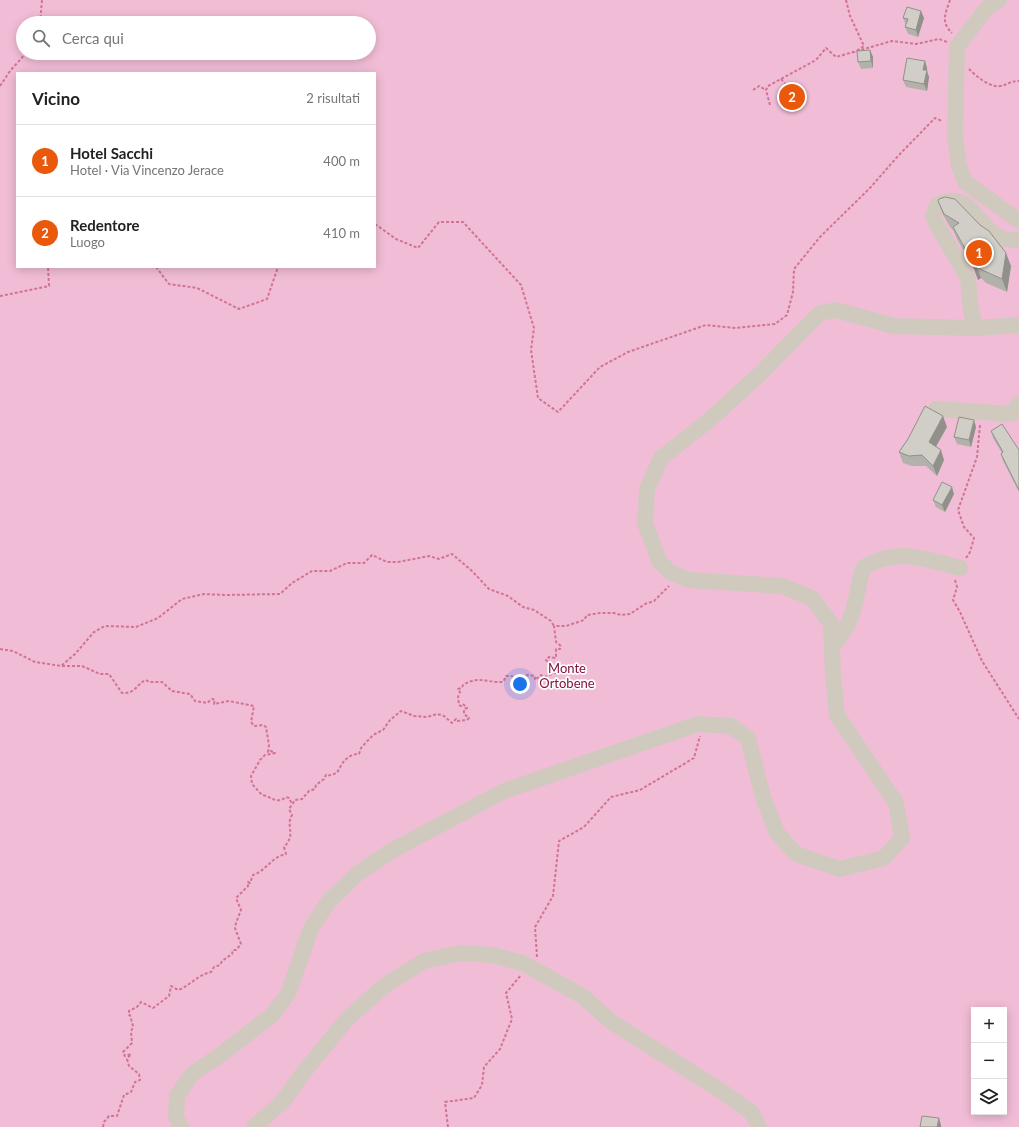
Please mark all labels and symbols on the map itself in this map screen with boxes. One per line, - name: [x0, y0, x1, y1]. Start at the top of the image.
- pin: 2: [779, 82, 805, 112]
- pin: 1: [966, 238, 992, 268]
- park label: Monte Ortobene: [539, 660, 595, 691]
- your location: [510, 674, 530, 694]

